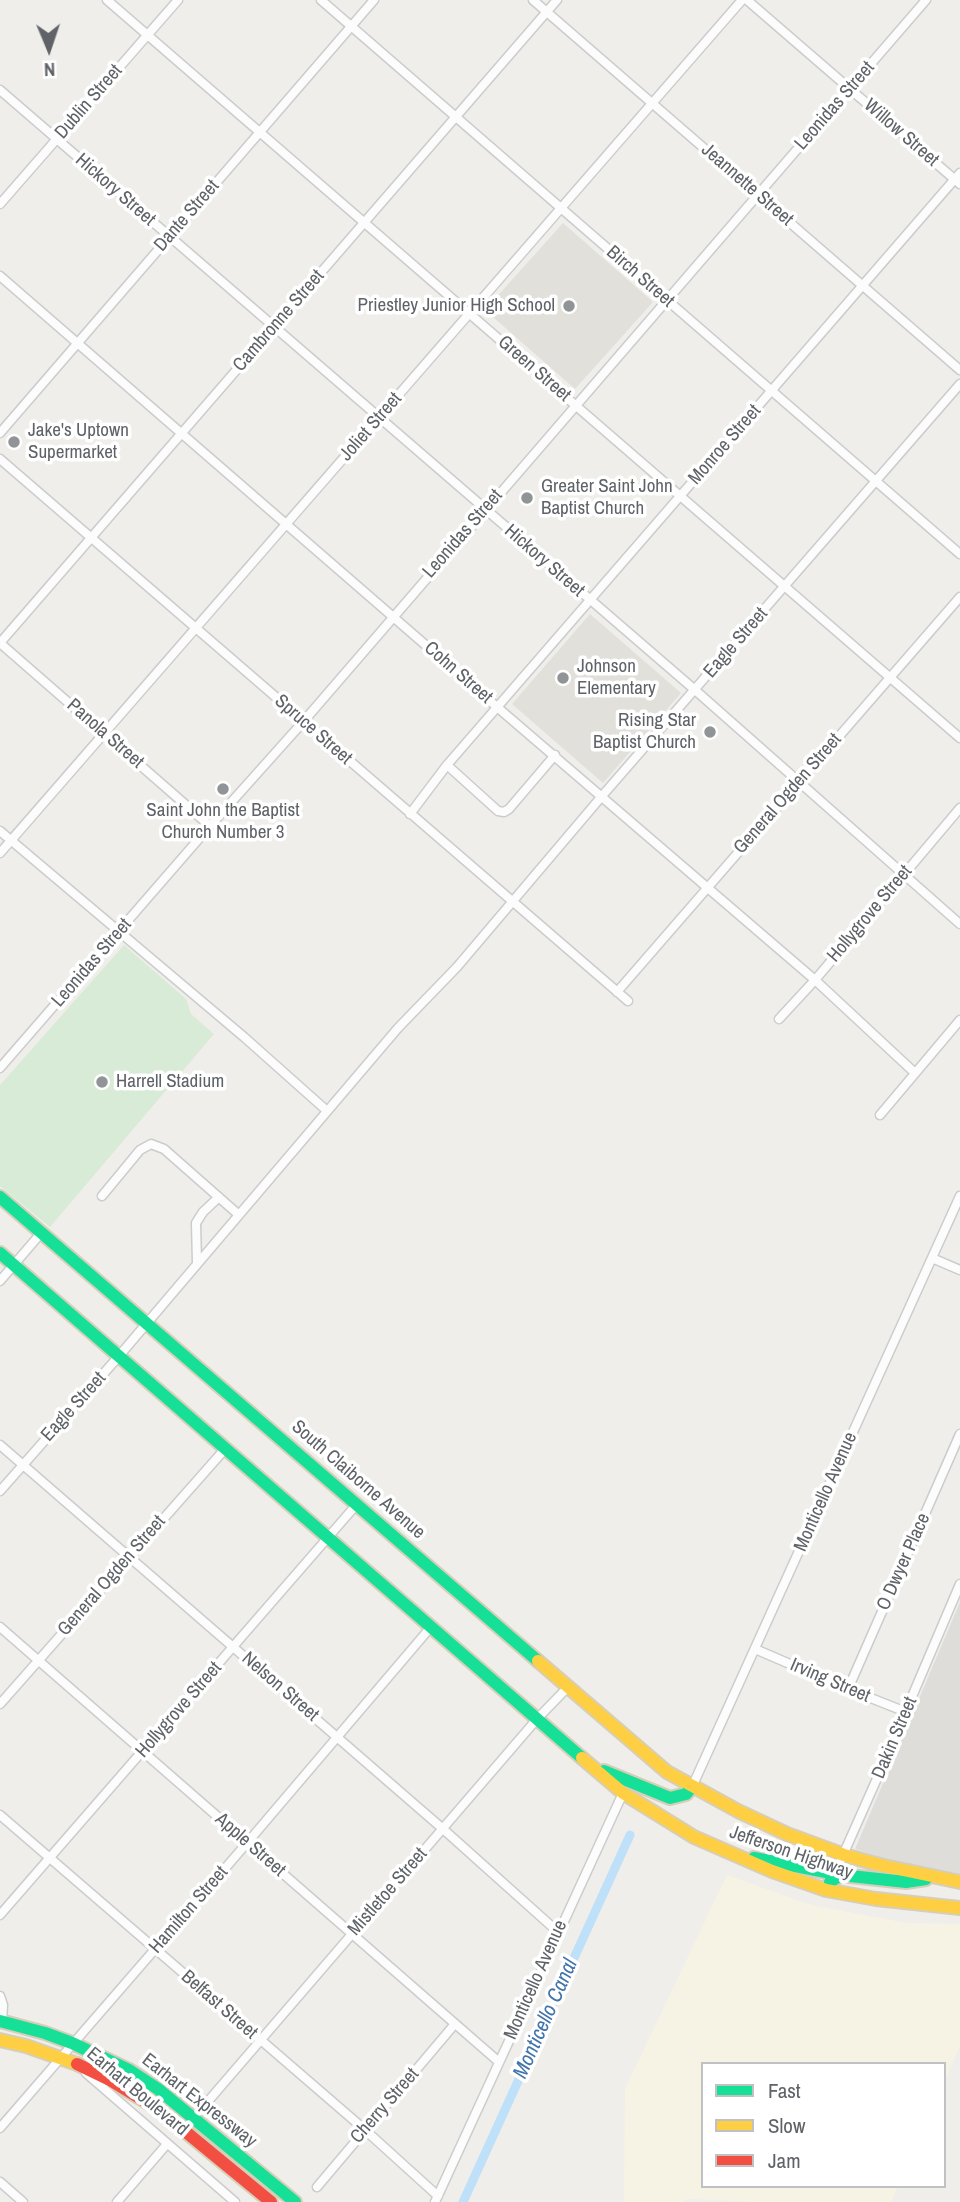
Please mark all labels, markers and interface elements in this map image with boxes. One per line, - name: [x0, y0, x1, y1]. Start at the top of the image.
- north arrow: [14, 14, 84, 84]
- text: N: [44, 57, 56, 83]
- street label: Leonidas Street: [790, 57, 880, 155]
- street label: Dublin Street: [51, 60, 127, 144]
- street label: Willow Street: [859, 94, 943, 172]
- street label: Jeannette Street: [696, 139, 798, 231]
- street label: Hickory Street: [70, 149, 160, 231]
- street label: Dante Street: [150, 176, 224, 256]
- street label: Birch Street: [601, 241, 679, 313]
- street label: Cambronne Street: [229, 265, 329, 377]
- place label: Priestley Junior High School: [358, 295, 555, 317]
- marker: Priestley Junior High School: [561, 298, 577, 314]
- street label: Green Street: [493, 331, 575, 407]
- street label: Joliet Street: [335, 388, 407, 466]
- street label: Monroe Street: [684, 400, 766, 490]
- place label: Jake's Uptown Supermarket: [28, 420, 129, 464]
- marker: Jake's Uptown Supermarket: [6, 434, 22, 450]
- place label: Greater Saint John Baptist Church: [541, 476, 673, 520]
- street label: Leonidas Street: [418, 485, 508, 583]
- marker: Greater Saint John Baptist Church: [519, 490, 535, 506]
- street label: Hickory Street: [499, 520, 589, 602]
- street label: Eagle Street: [699, 603, 773, 683]
- street label: Cohn Street: [419, 637, 497, 709]
- place label: Johnson Elementary: [577, 656, 656, 700]
- marker: Johnson Elementary: [555, 670, 571, 686]
- street label: Spruce Street: [270, 690, 356, 770]
- street label: Panola Street: [62, 694, 148, 774]
- place label: Rising Star Baptist Church: [593, 710, 696, 754]
- marker: Rising Star Baptist Church: [702, 724, 718, 740]
- street label: General Ogden Street: [729, 729, 847, 859]
- marker: Saint John the Baptist Church Number 3: [215, 781, 231, 797]
- place label: Saint John the Baptist Church Number 3: [146, 800, 300, 844]
- street label: Hollygrove Street: [823, 861, 917, 967]
- street label: Leonidas Street: [47, 914, 137, 1012]
- place label: Harrell Stadium: [116, 1071, 224, 1093]
- marker: Harrell Stadium: [94, 1074, 110, 1090]
- street label: Eagle Street: [37, 1368, 111, 1446]
- street label: South Claiborne Avenue: [287, 1416, 429, 1544]
- street label: Monticello Avenue: [790, 1429, 862, 1555]
- street label: O Dwyer Place: [872, 1510, 936, 1614]
- street label: General Ogden Street: [53, 1511, 171, 1641]
- street label: Nelson Street: [237, 1647, 323, 1727]
- street label: Irving Street: [786, 1654, 874, 1708]
- street label: Hollygrove Street: [131, 1657, 227, 1763]
- street label: Dakin Street: [868, 1694, 922, 1782]
- street label: Apple Street: [210, 1808, 290, 1882]
- street label: Jefferson Highway: [726, 1821, 856, 1885]
- street label: Mistletoe Street: [344, 1843, 432, 1941]
- street label: Hamilton Street: [145, 1862, 233, 1958]
- street label: Monticello Avenue: [500, 1917, 572, 2043]
- water label: Monticello Canal: [508, 1955, 584, 2083]
- street label: Belfast Street: [176, 1966, 262, 2044]
- street label: Earhart Boulevard: [82, 2043, 192, 2141]
- street label: Earhart Expressway: [137, 2049, 261, 2153]
- legend: [701, 2062, 946, 2188]
- street label: Cherry Street: [346, 2064, 424, 2148]
- text: Fast: [768, 2076, 801, 2105]
- text: Slow: [768, 2111, 805, 2140]
- text: Jam: [768, 2146, 801, 2175]

